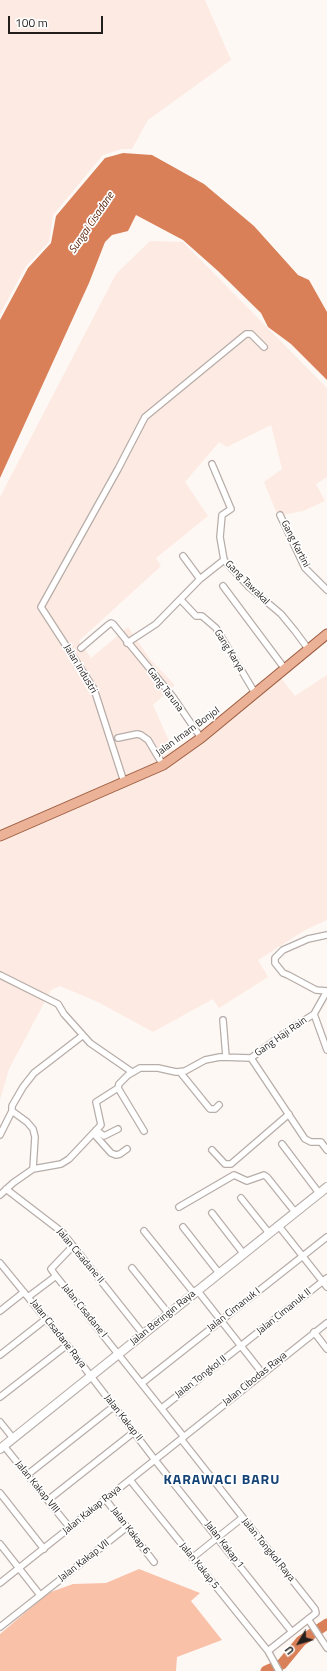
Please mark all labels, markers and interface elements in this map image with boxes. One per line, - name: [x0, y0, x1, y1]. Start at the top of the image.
- scale bar: [10, 8, 105, 34]
- text: 100 m: [15, 13, 48, 32]
- water label: Sungai Cisadane: [67, 190, 117, 256]
- street label: Gang Kartini: [278, 518, 312, 570]
- street label: Gang Tawakal: [222, 558, 272, 608]
- street label: Gang Karya: [211, 628, 247, 674]
- street label: Jalan Industri: [61, 642, 99, 696]
- street label: Gang Taruna: [144, 666, 186, 714]
- street label: Jalan Imam Bonjol: [154, 705, 222, 759]
- street label: Gang Haji Rain: [253, 1015, 309, 1059]
- street label: Jalan Cisadane II: [54, 1226, 106, 1286]
- street label: Jalan Cisadane I: [59, 1282, 109, 1340]
- street label: Jalan Cimanuk I: [205, 1286, 263, 1334]
- street label: Jalan Cimanuk II: [254, 1286, 314, 1338]
- street label: Jalan Beringin Raya: [128, 1288, 198, 1348]
- street label: Jalan Cisadane Raya: [27, 1297, 89, 1371]
- street label: Jalan Cibodas Raya: [221, 1349, 289, 1409]
- street label: Jalan Tongkol II: [173, 1353, 229, 1401]
- street label: Jalan Kakap II: [101, 1392, 145, 1444]
- street label: Jalan Kakap VIII: [12, 1458, 62, 1516]
- district label: KARAWACI BARU: [164, 1473, 280, 1489]
- street label: Jalan Kakap Raya: [60, 1483, 124, 1537]
- street label: Jalan Kakap 6: [108, 1505, 152, 1557]
- street label: Jalan Tongkol Raya: [239, 1516, 297, 1584]
- street label: Jalan Kakap 1: [202, 1519, 246, 1571]
- street label: Jalan Kakap VII: [56, 1537, 112, 1585]
- street label: Jalan Kakap 5: [177, 1540, 221, 1592]
- north arrow: [279, 1623, 319, 1663]
- text: U: [281, 1643, 298, 1658]

